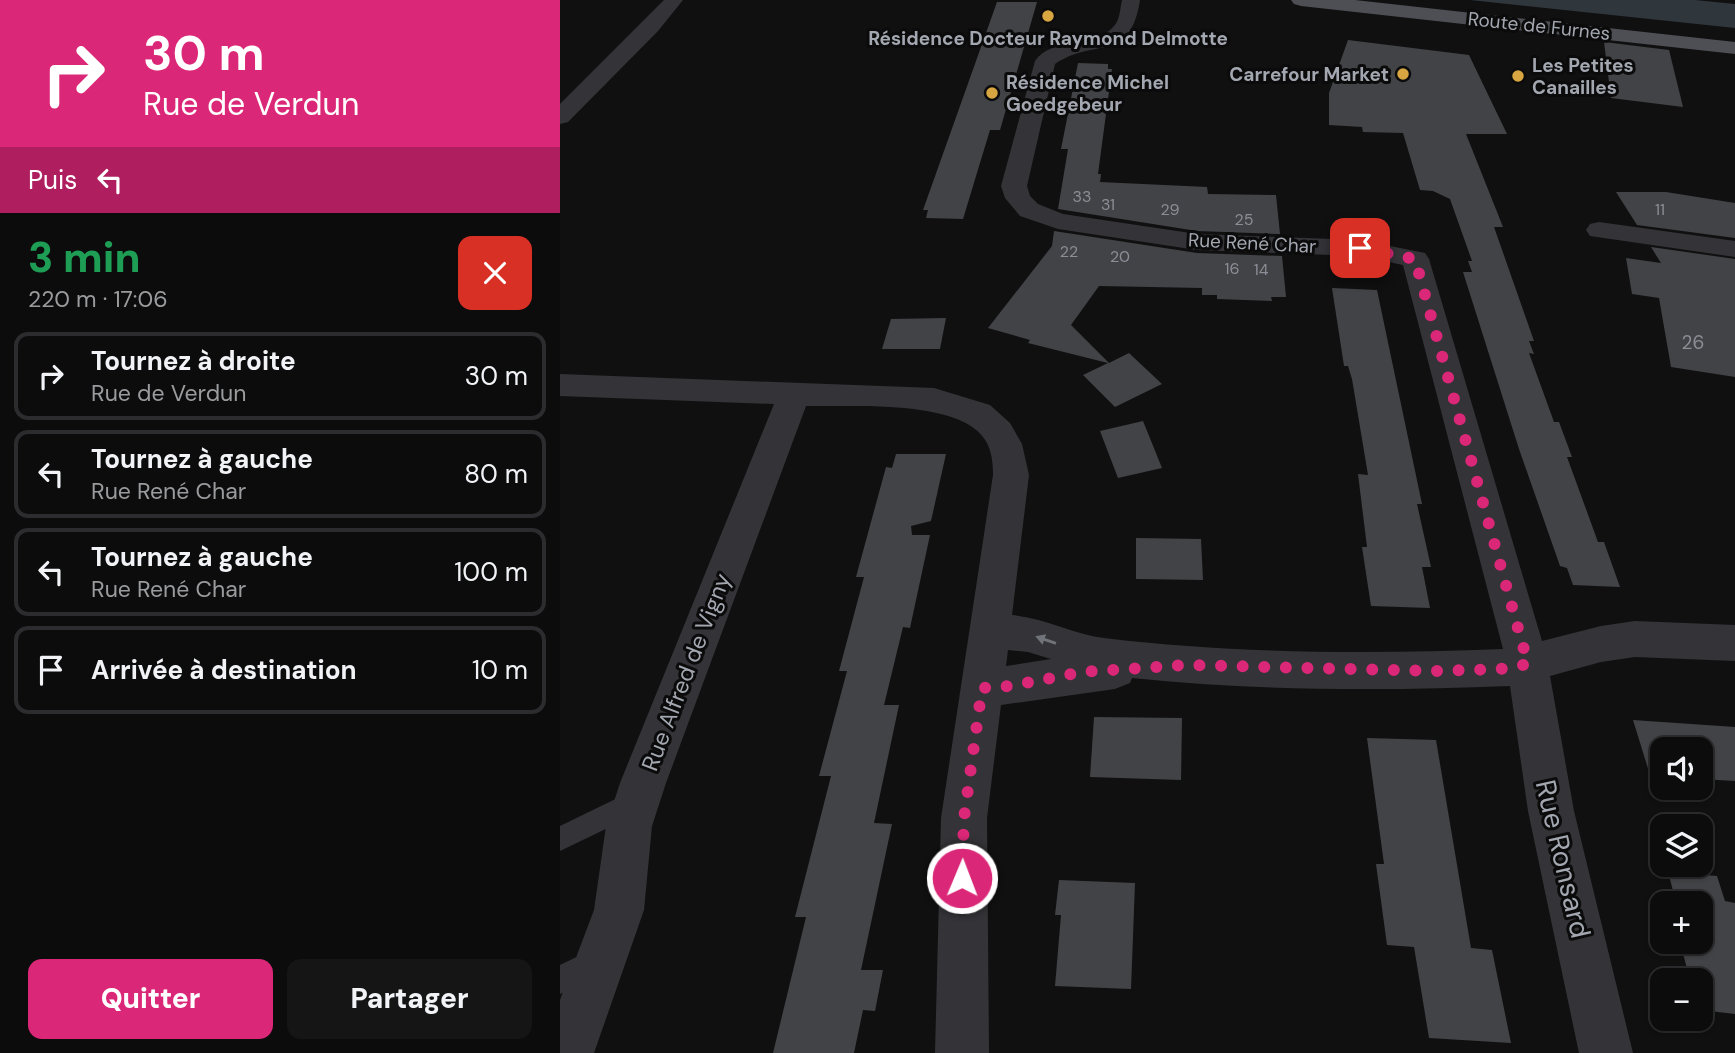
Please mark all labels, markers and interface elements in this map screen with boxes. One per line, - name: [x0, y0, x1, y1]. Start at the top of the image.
- street label: Route de Furnes: [1467, 6, 1611, 46]
- marker: Résidence Docteur Raymond Delmotte: [1040, 8, 1056, 24]
- text: 30 m: [143, 21, 265, 85]
- place label: Résidence Docteur Raymond Delmotte: [868, 26, 1228, 51]
- icon: right: [28, 28, 119, 119]
- place label: Les Petites Canailles: [1532, 53, 1634, 100]
- place label: Carrefour Market: [1229, 62, 1389, 87]
- marker: Carrefour Market: [1395, 66, 1411, 82]
- marker: Les Petites Canailles: [1510, 68, 1526, 84]
- place label: Résidence Michel Goedgebeur: [1006, 70, 1169, 117]
- text: Rue de Verdun: [143, 83, 359, 125]
- marker: Résidence Michel Goedgebeur: [984, 85, 1000, 101]
- icon: left: [91, 161, 129, 199]
- text: Puis: [28, 163, 77, 197]
- house number: 33: [1073, 186, 1091, 207]
- house number: 31: [1101, 194, 1115, 215]
- house number: 29: [1160, 199, 1180, 220]
- house number: 11: [1655, 199, 1665, 220]
- house number: 25: [1235, 209, 1253, 230]
- pin: [1330, 218, 1390, 278]
- street label: Rue René Char: [1187, 227, 1317, 259]
- icon: arrive: [1341, 229, 1379, 267]
- text: 3 min: [28, 230, 141, 285]
- button: close: [458, 236, 532, 310]
- house number: 22: [1060, 241, 1078, 262]
- house number: 20: [1110, 246, 1130, 267]
- house number: 16: [1224, 258, 1240, 279]
- house number: 14: [1254, 259, 1269, 280]
- text: 220 m · 17:06: [28, 284, 168, 314]
- house number: 26: [1682, 330, 1704, 355]
- text: Tournez à droite: [91, 344, 296, 378]
- icon: right: [32, 357, 70, 395]
- text: 30 m: [465, 359, 528, 393]
- text: Rue de Verdun: [91, 378, 246, 408]
- text: Tournez à gauche: [91, 442, 313, 476]
- icon: left: [32, 455, 70, 493]
- text: 80 m: [464, 457, 528, 491]
- text: Rue René Char: [91, 476, 246, 506]
- text: Tournez à gauche: [91, 540, 313, 574]
- icon: left: [32, 553, 70, 591]
- text: 100 m: [454, 555, 528, 589]
- street label: Rue Alfred de Vigny: [635, 569, 738, 775]
- text: Rue René Char: [91, 574, 246, 604]
- one-way arrow: [1036, 634, 1057, 645]
- icon: arrive: [32, 651, 70, 689]
- text: Arrivée à destination: [91, 653, 357, 687]
- text: 10 m: [472, 653, 528, 687]
- map controls: [1650, 737, 1713, 1031]
- button: sound: [1650, 737, 1713, 800]
- street label: Rue Ronsard: [1527, 776, 1599, 942]
- button: layers: [1650, 814, 1713, 877]
- position arrow: [925, 841, 999, 915]
- button: +: [1650, 891, 1713, 954]
- button: Quitter: [28, 959, 273, 1039]
- button: Partager: [287, 959, 532, 1039]
- button: −: [1650, 968, 1713, 1031]

